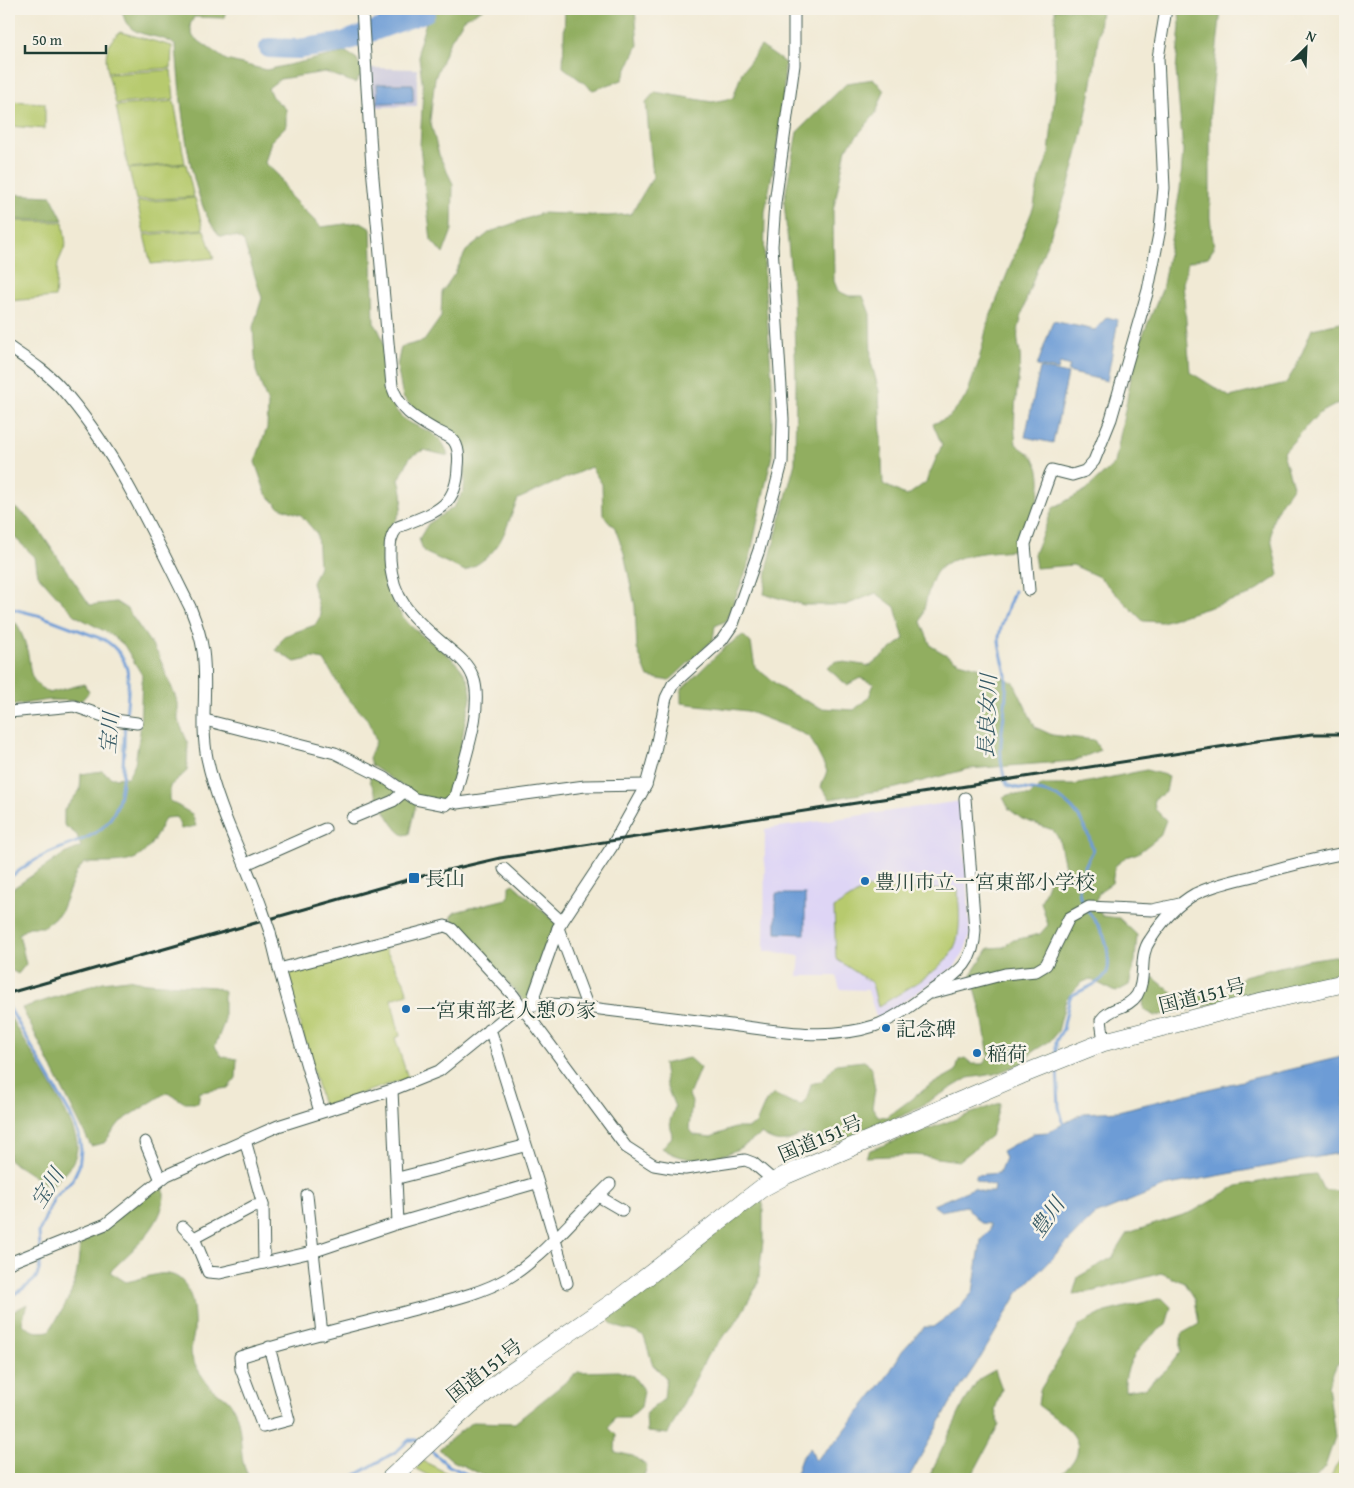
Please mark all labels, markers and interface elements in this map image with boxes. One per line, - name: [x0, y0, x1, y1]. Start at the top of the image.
- scale bar: [25, 22, 106, 54]
- north arrow: [1282, 22, 1332, 72]
- text: N: [1303, 25, 1320, 47]
- text: 50 m: [32, 29, 63, 50]
- water label: 長良女川: [970, 671, 1004, 759]
- water label: 宝川: [92, 709, 126, 755]
- place label: 長山: [425, 864, 465, 893]
- place label: 豊川市立一宮東部小学校: [875, 867, 1095, 896]
- marker: 長山: [407, 871, 421, 885]
- marker: 豊川市立一宮東部小学校: [859, 875, 871, 887]
- street label: 国道151号: [1155, 970, 1249, 1020]
- place label: 一宮東部老人憩の家: [416, 995, 596, 1024]
- marker: 一宮東部老人憩の家: [400, 1003, 412, 1015]
- place label: 記念碑: [896, 1014, 956, 1043]
- marker: 記念碑: [880, 1022, 892, 1034]
- place label: 稲荷: [987, 1039, 1027, 1068]
- marker: 稲荷: [971, 1047, 983, 1059]
- street label: 国道151号: [773, 1107, 867, 1169]
- water label: 宝川: [23, 1160, 72, 1214]
- water label: 豊川: [1022, 1189, 1073, 1243]
- street label: 国道151号: [440, 1331, 528, 1409]

